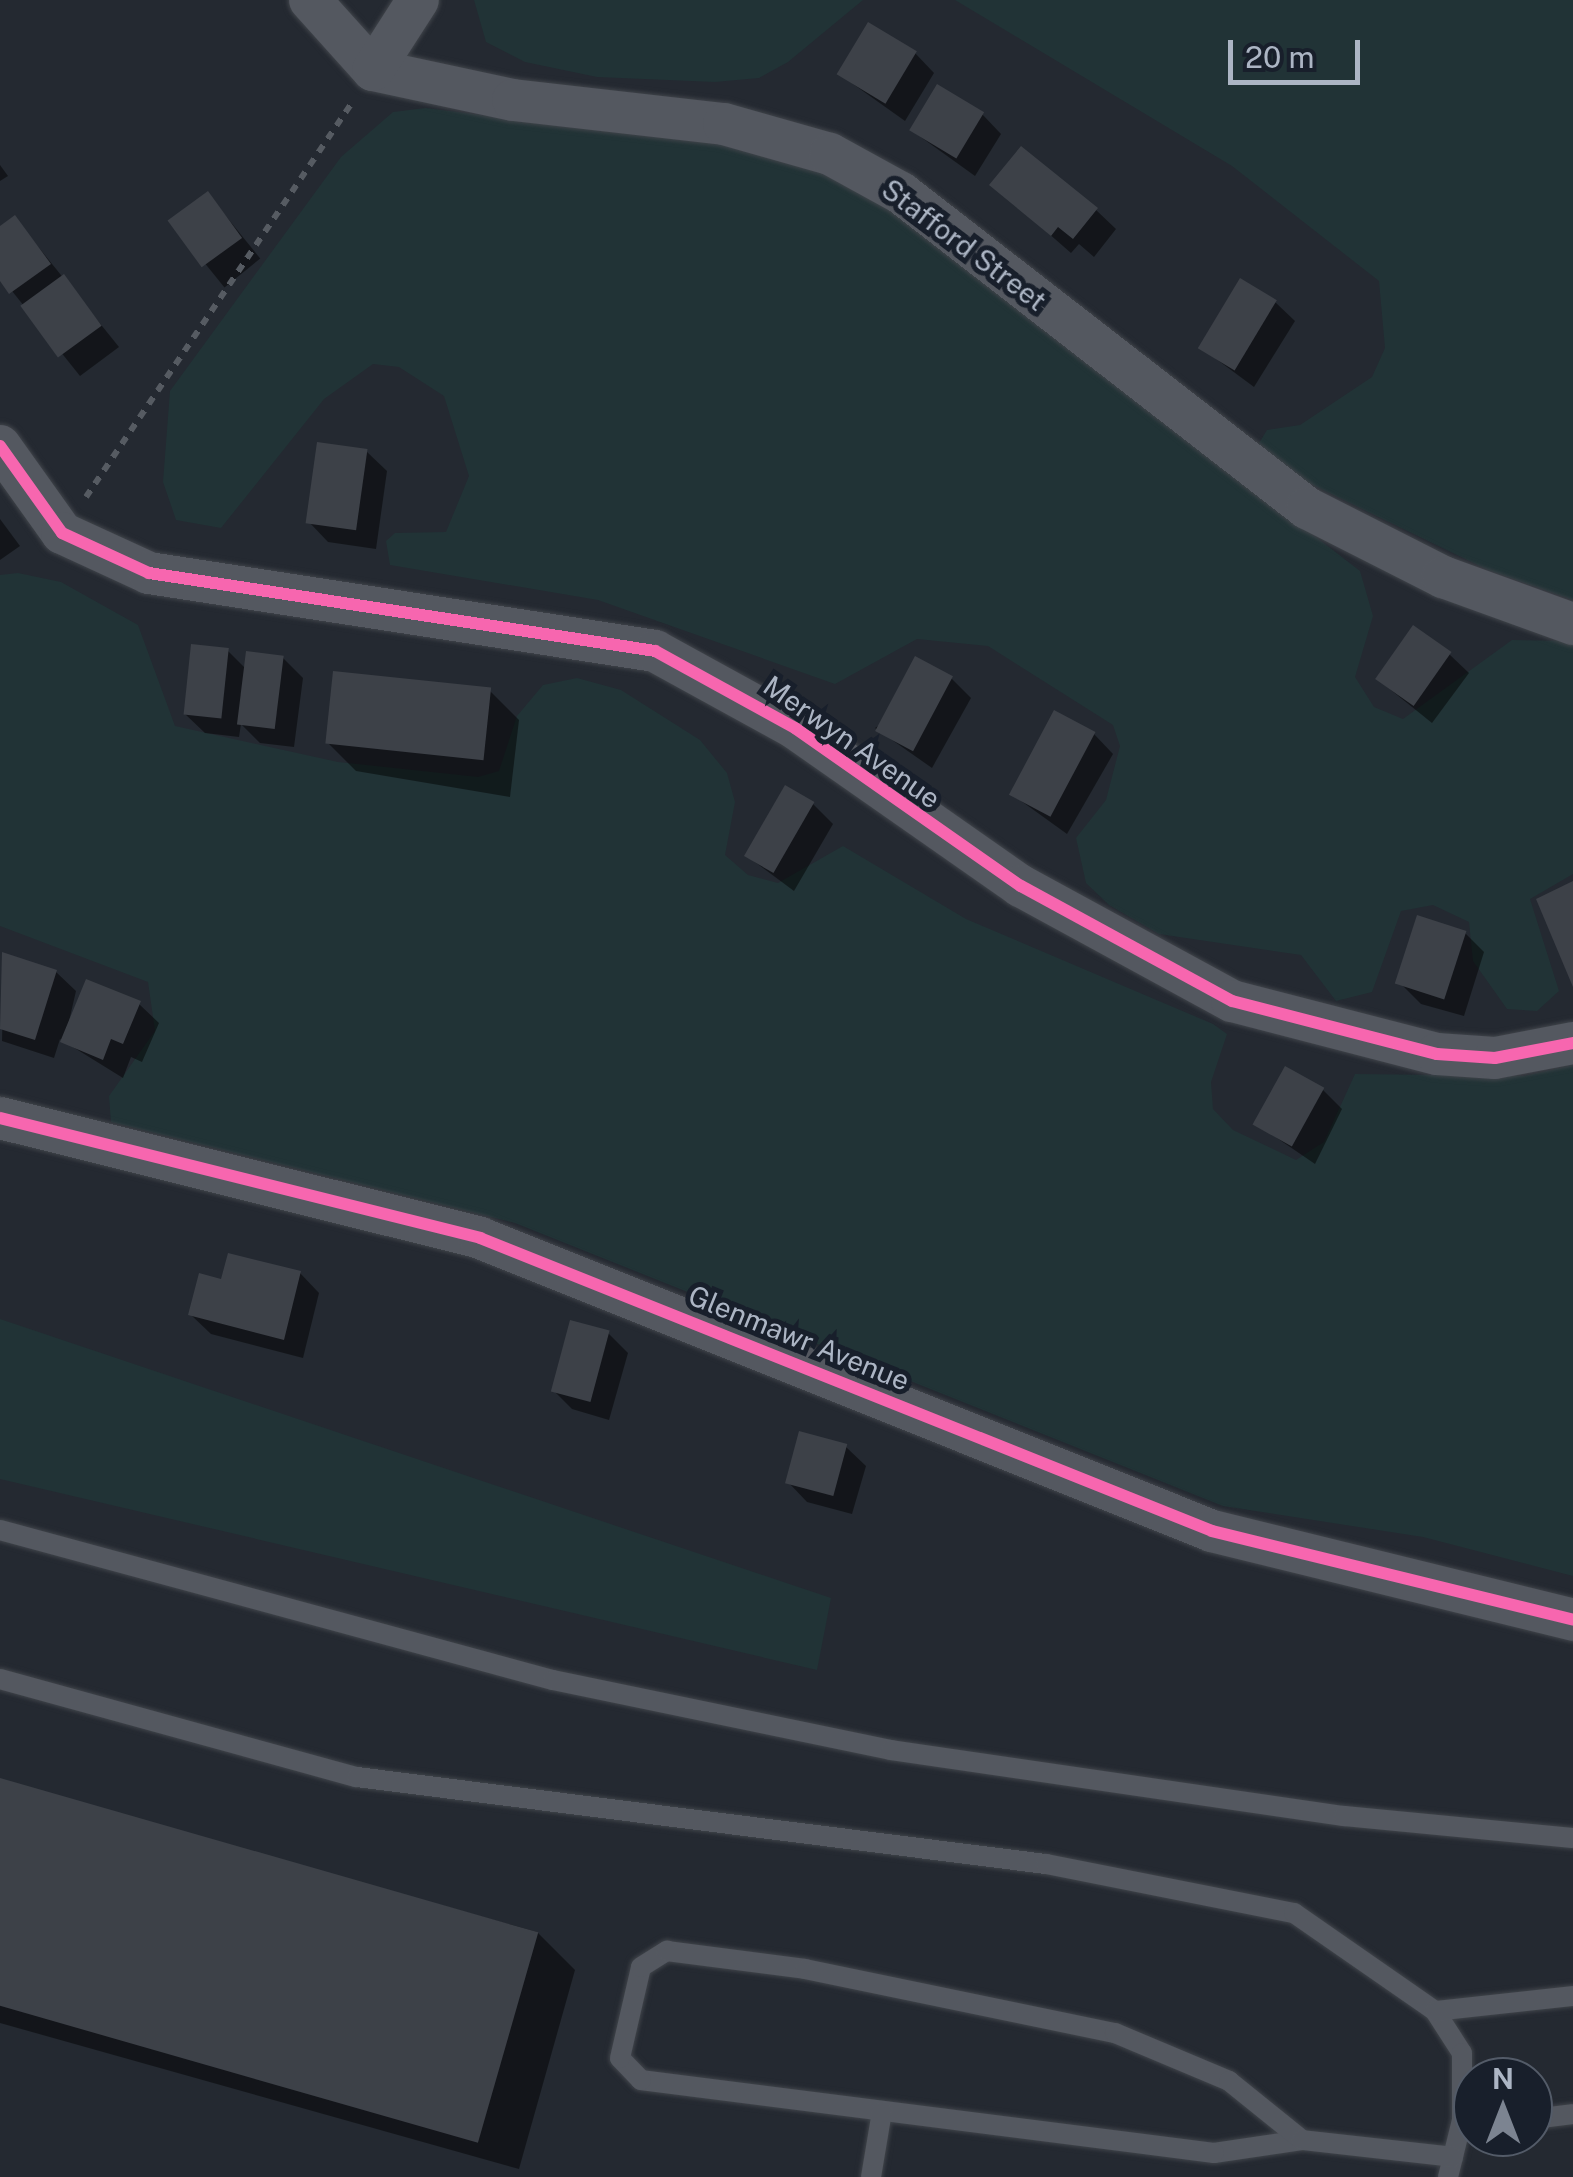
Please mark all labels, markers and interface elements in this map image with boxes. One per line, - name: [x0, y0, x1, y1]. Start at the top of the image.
- scale bar: [1233, 20, 1366, 82]
- text: 20 m: [1245, 39, 1314, 75]
- street label: Stafford Street: [875, 172, 1053, 318]
- street label: Merwyn Avenue: [757, 669, 947, 815]
- street label: Glenmawr Avenue: [684, 1278, 914, 1398]
- north arrow: [1453, 2057, 1553, 2157]
- text: N: [1492, 2062, 1514, 2095]

